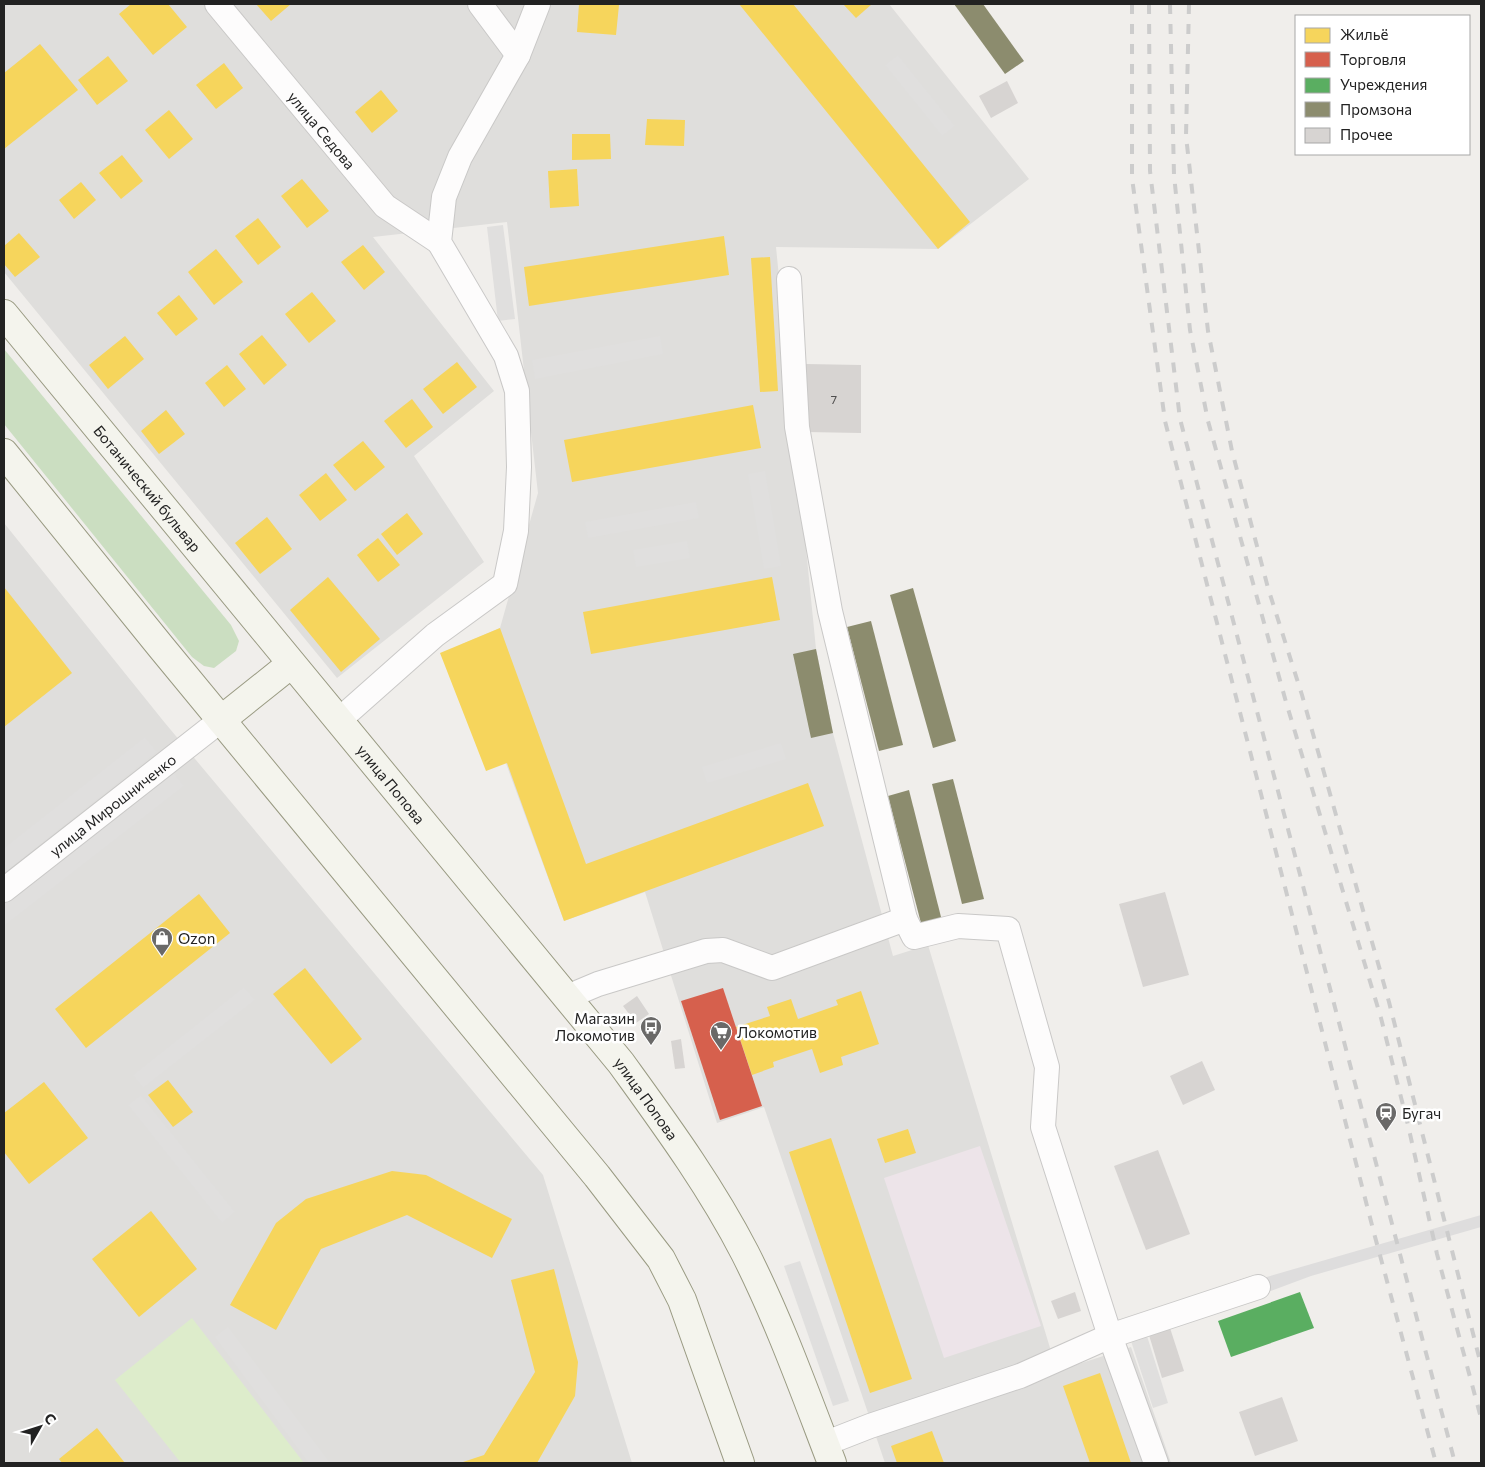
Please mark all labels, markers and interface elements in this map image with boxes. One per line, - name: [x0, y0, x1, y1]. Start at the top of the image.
- legend: [1295, 15, 1470, 155]
- text: Жильё: [1340, 25, 1388, 43]
- text: Торговля: [1340, 50, 1406, 68]
- text: Учреждения: [1340, 75, 1427, 93]
- street label: улица Седова: [284, 88, 359, 173]
- text: Промзона: [1340, 100, 1412, 118]
- text: Прочее: [1340, 125, 1393, 143]
- house number: 7: [831, 392, 837, 406]
- street label: Ботанический бульвар: [90, 421, 205, 555]
- street label: улица Попова: [353, 741, 429, 827]
- street label: улица Мирошниченко: [46, 750, 179, 860]
- shop icon: Ozon: [150, 926, 174, 957]
- place label: Ozon: [178, 929, 215, 947]
- place label: Магазин Локомотив: [555, 1009, 635, 1044]
- bus stop icon: Магазин Локомотив: [639, 1015, 663, 1046]
- supermarket icon: Локомотив: [709, 1020, 733, 1051]
- place label: Локомотив: [737, 1023, 817, 1041]
- street label: улица Попова: [611, 1053, 682, 1143]
- station icon: Бугач: [1374, 1101, 1398, 1132]
- place label: Бугач: [1402, 1104, 1441, 1122]
- north arrow: [15, 1402, 65, 1452]
- text: С: [41, 1409, 60, 1428]

